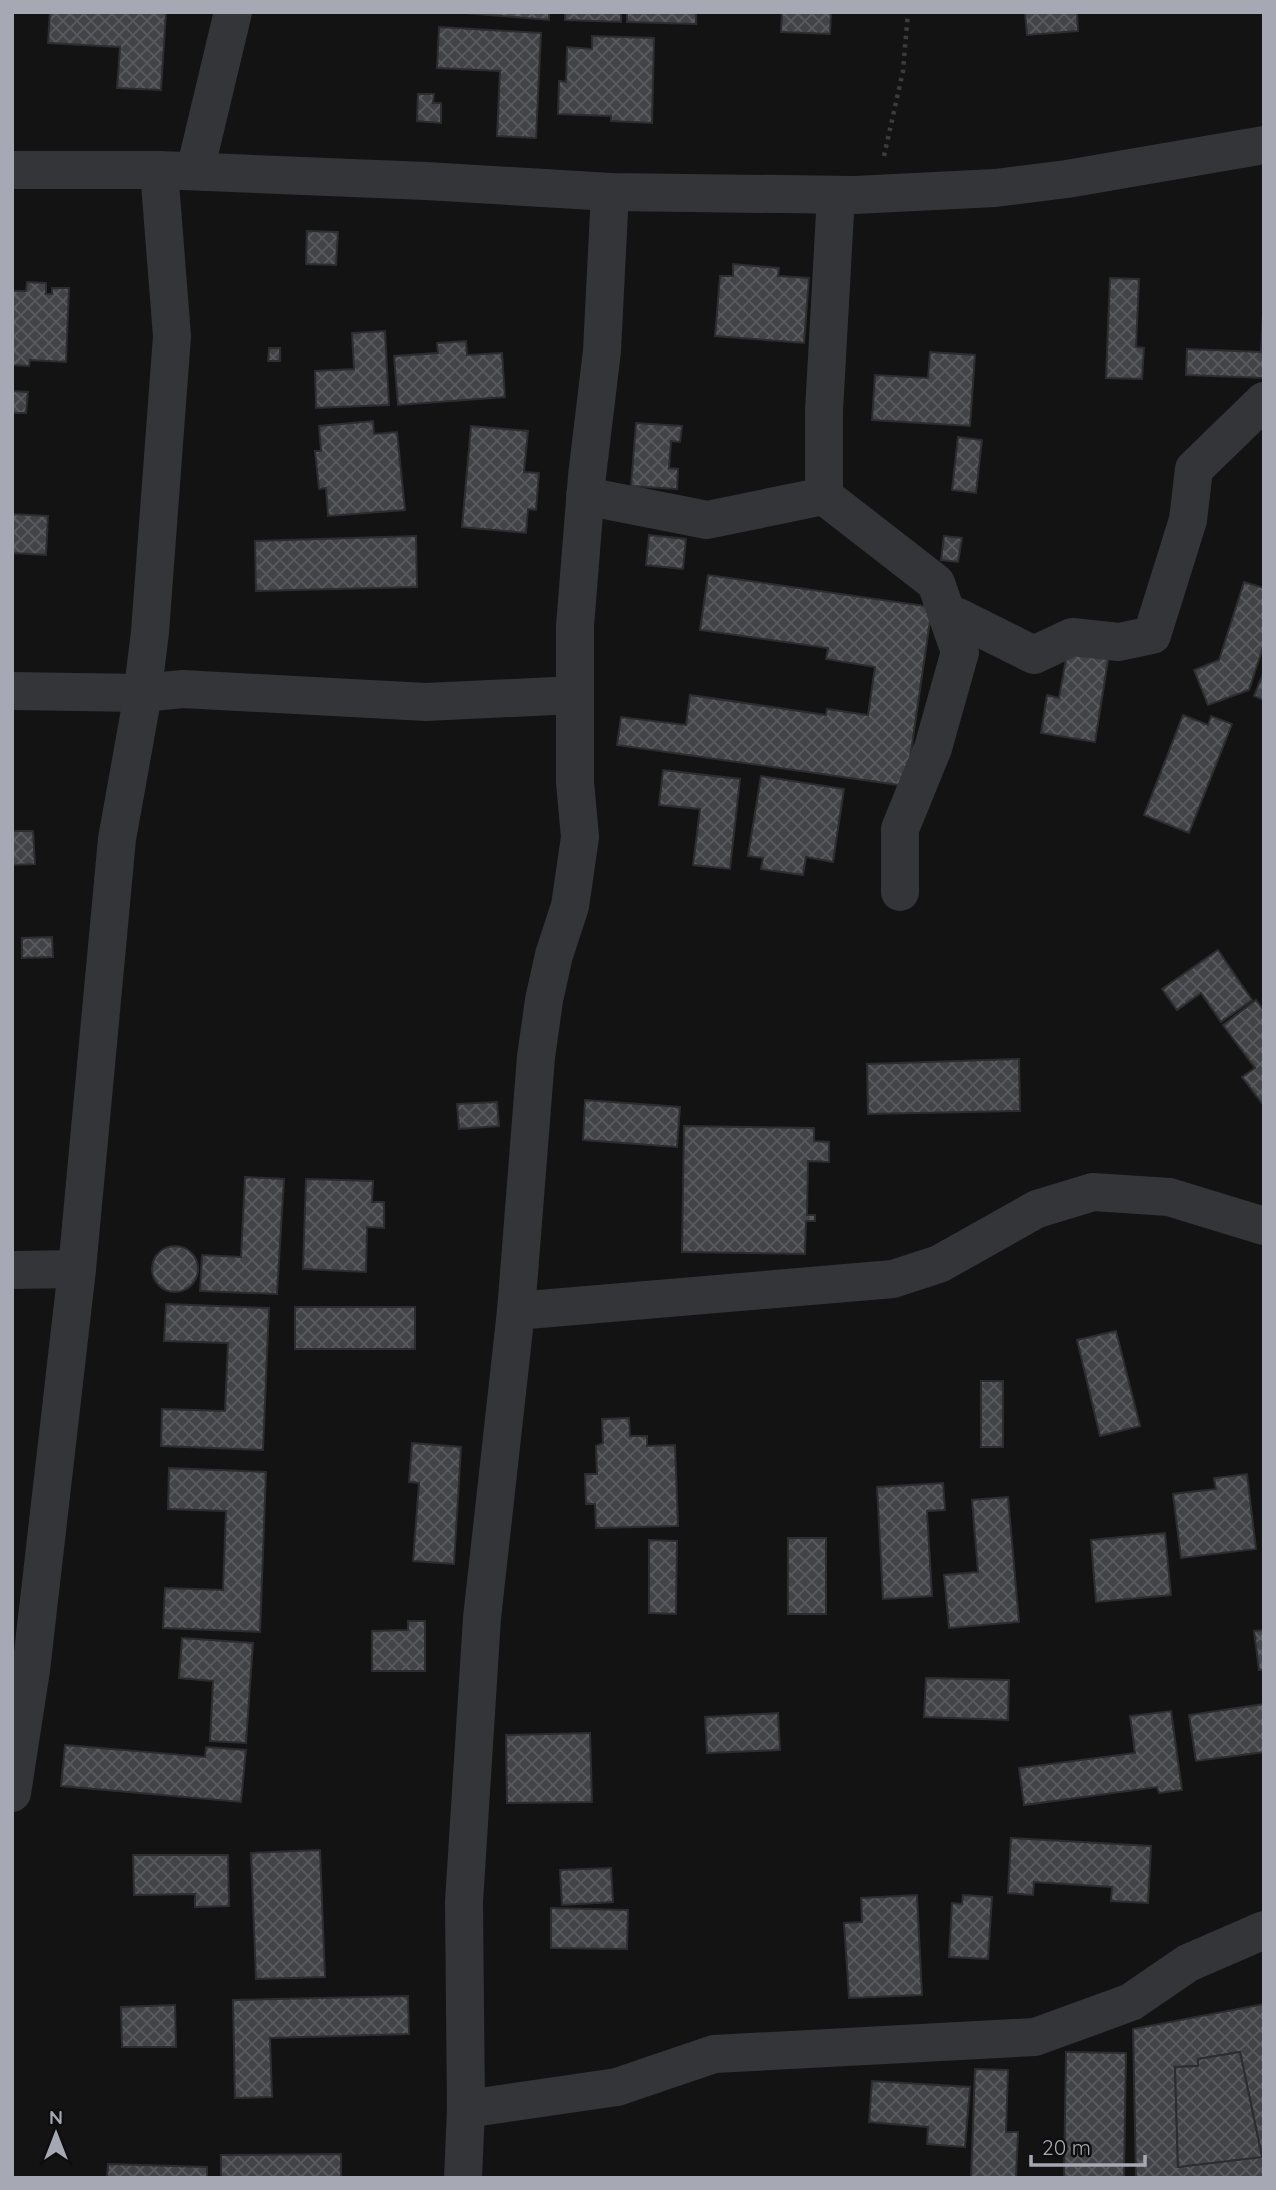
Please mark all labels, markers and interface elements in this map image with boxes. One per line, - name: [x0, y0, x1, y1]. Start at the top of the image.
- north arrow: [21, 2099, 91, 2169]
- text: N: [49, 2105, 63, 2129]
- scale bar: [1031, 2124, 1145, 2168]
- text: 20 m: [1042, 2134, 1091, 2160]

